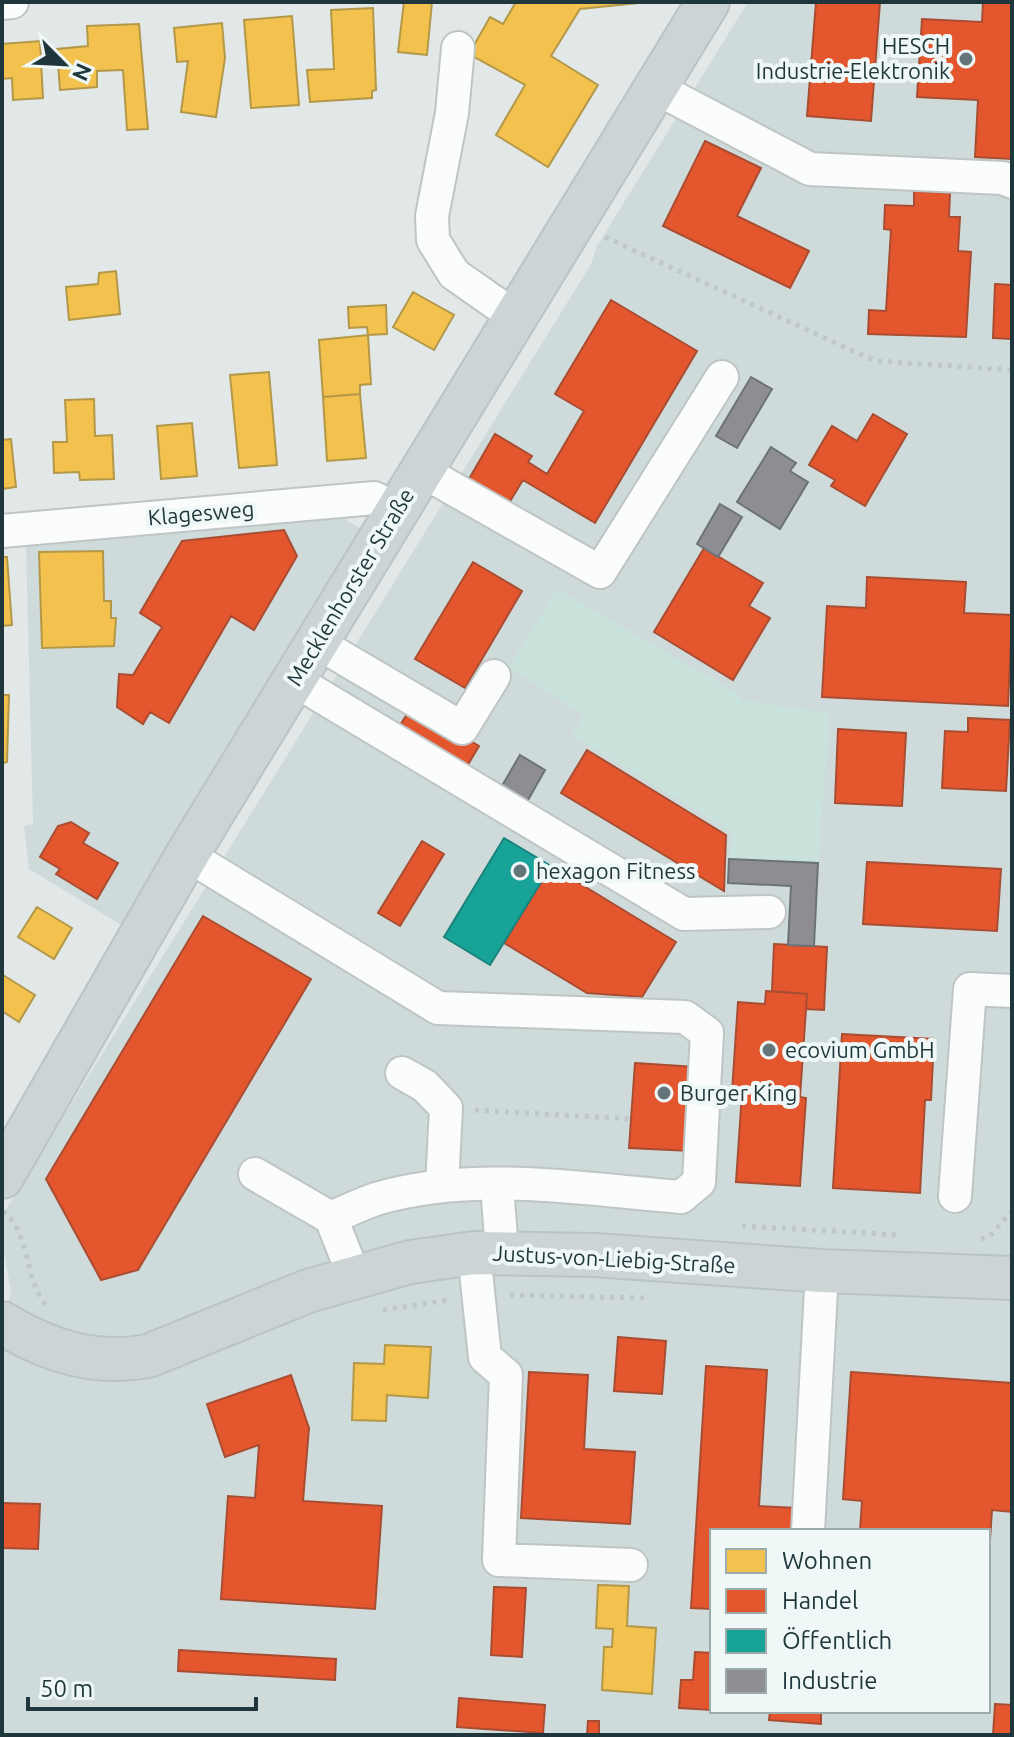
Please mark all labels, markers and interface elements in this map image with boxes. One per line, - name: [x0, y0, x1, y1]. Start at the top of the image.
- north arrow: [24, 24, 104, 104]
- place label: HESCH Industrie-Elektronik: [756, 33, 950, 83]
- marker: HESCH Industrie-Elektronik: [957, 50, 975, 68]
- text: N: [68, 60, 97, 85]
- street label: Mecklenhorster Straße: [281, 484, 418, 690]
- street label: Klagesweg: [147, 495, 255, 530]
- place label: hexagon Fitness: [536, 858, 696, 883]
- marker: hexagon Fitness: [511, 862, 529, 880]
- place label: ecovium GmbH: [785, 1037, 935, 1062]
- marker: ecovium GmbH: [760, 1041, 778, 1059]
- place label: Burger King: [680, 1080, 797, 1105]
- marker: Burger King: [655, 1084, 673, 1102]
- street label: Justus-von-Liebig-Straße: [492, 1240, 736, 1277]
- legend: [710, 1529, 990, 1713]
- text: Wohnen: [782, 1547, 872, 1574]
- text: Handel: [782, 1587, 858, 1614]
- text: Öffentlich: [782, 1627, 892, 1654]
- scale bar: [28, 1661, 256, 1711]
- text: Industrie: [782, 1667, 878, 1694]
- text: 50 m: [40, 1675, 93, 1702]

